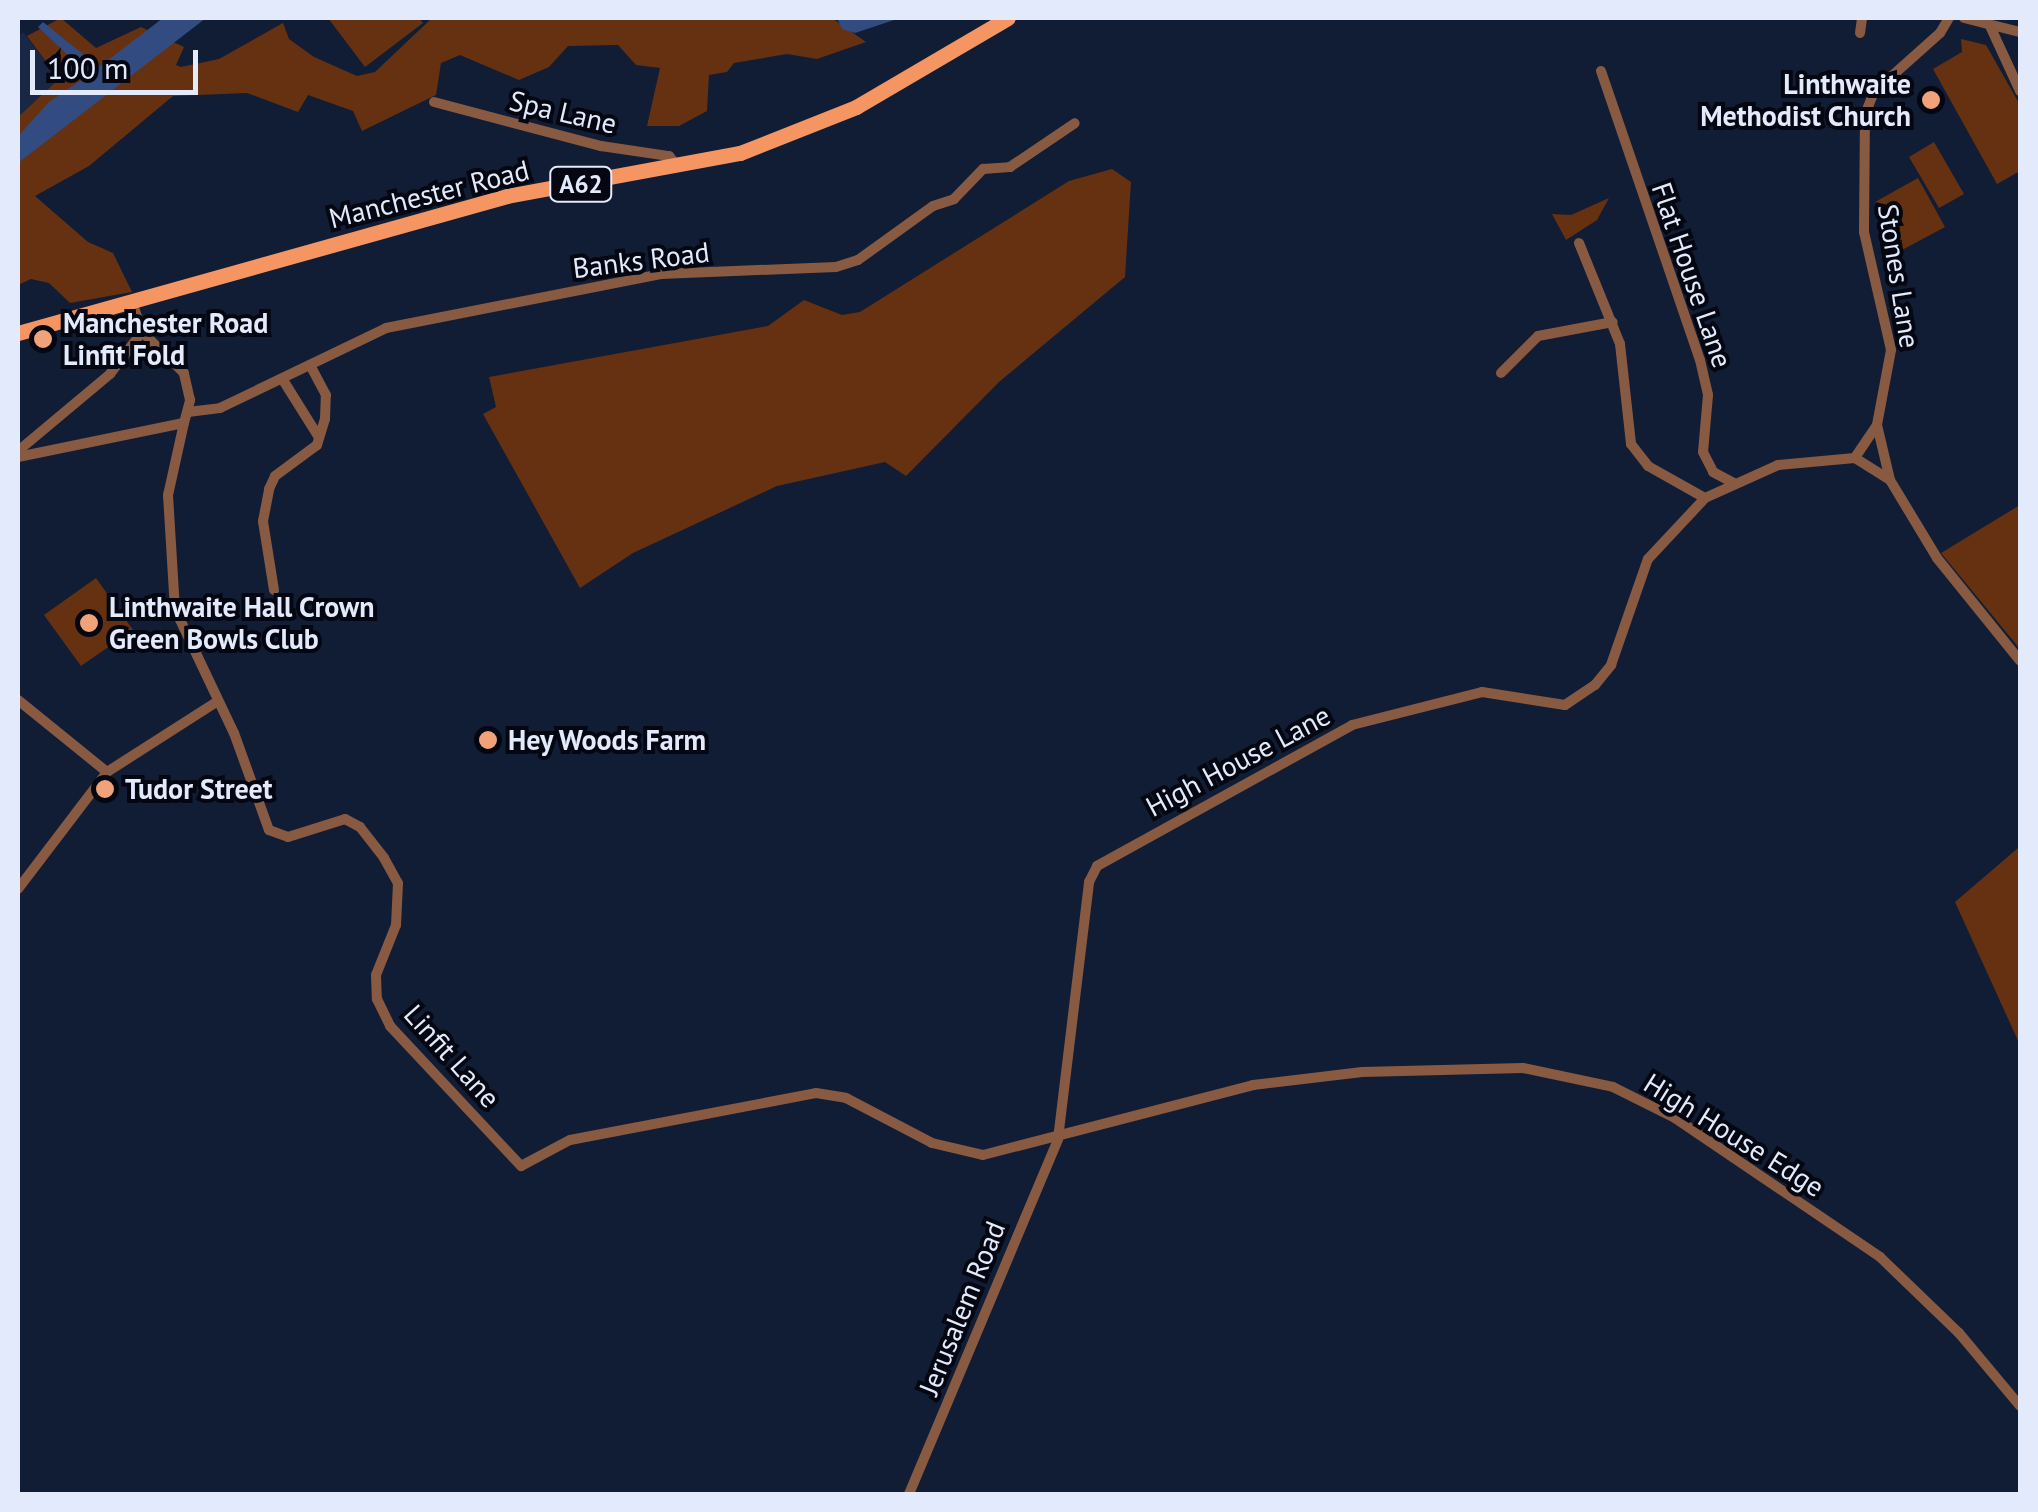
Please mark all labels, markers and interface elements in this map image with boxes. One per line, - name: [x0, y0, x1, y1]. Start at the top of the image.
- scale bar: [35, 30, 202, 92]
- text: 100 m: [47, 48, 128, 87]
- place label: Linthwaite Methodist Church: [1700, 67, 1911, 133]
- street label: Spa Lane: [506, 83, 620, 141]
- marker: Linthwaite Methodist Church: [1920, 89, 1942, 111]
- street label: Manchester Road: [325, 153, 533, 235]
- road number: A62: [548, 164, 614, 204]
- street label: Flat House Lane: [1645, 178, 1739, 372]
- street label: Stones Lane: [1871, 202, 1927, 350]
- street label: Banks Road: [571, 235, 711, 285]
- place label: Manchester Road Linfit Fold: [63, 306, 268, 372]
- marker: Manchester Road Linfit Fold: [32, 328, 54, 350]
- place label: Linthwaite Hall Crown Green Bowls Club: [109, 590, 375, 656]
- marker: Linthwaite Hall Crown Green Bowls Club: [78, 612, 100, 634]
- street label: High House Lane: [1140, 698, 1336, 824]
- place label: Hey Woods Farm: [508, 723, 708, 757]
- marker: Hey Woods Farm: [477, 729, 499, 751]
- place label: Tudor Street: [125, 772, 273, 806]
- marker: Tudor Street: [94, 778, 116, 800]
- street label: Linfit Lane: [397, 998, 507, 1114]
- street label: High House Edge: [1638, 1066, 1830, 1204]
- street label: Jerusalem Road: [912, 1216, 1012, 1400]

